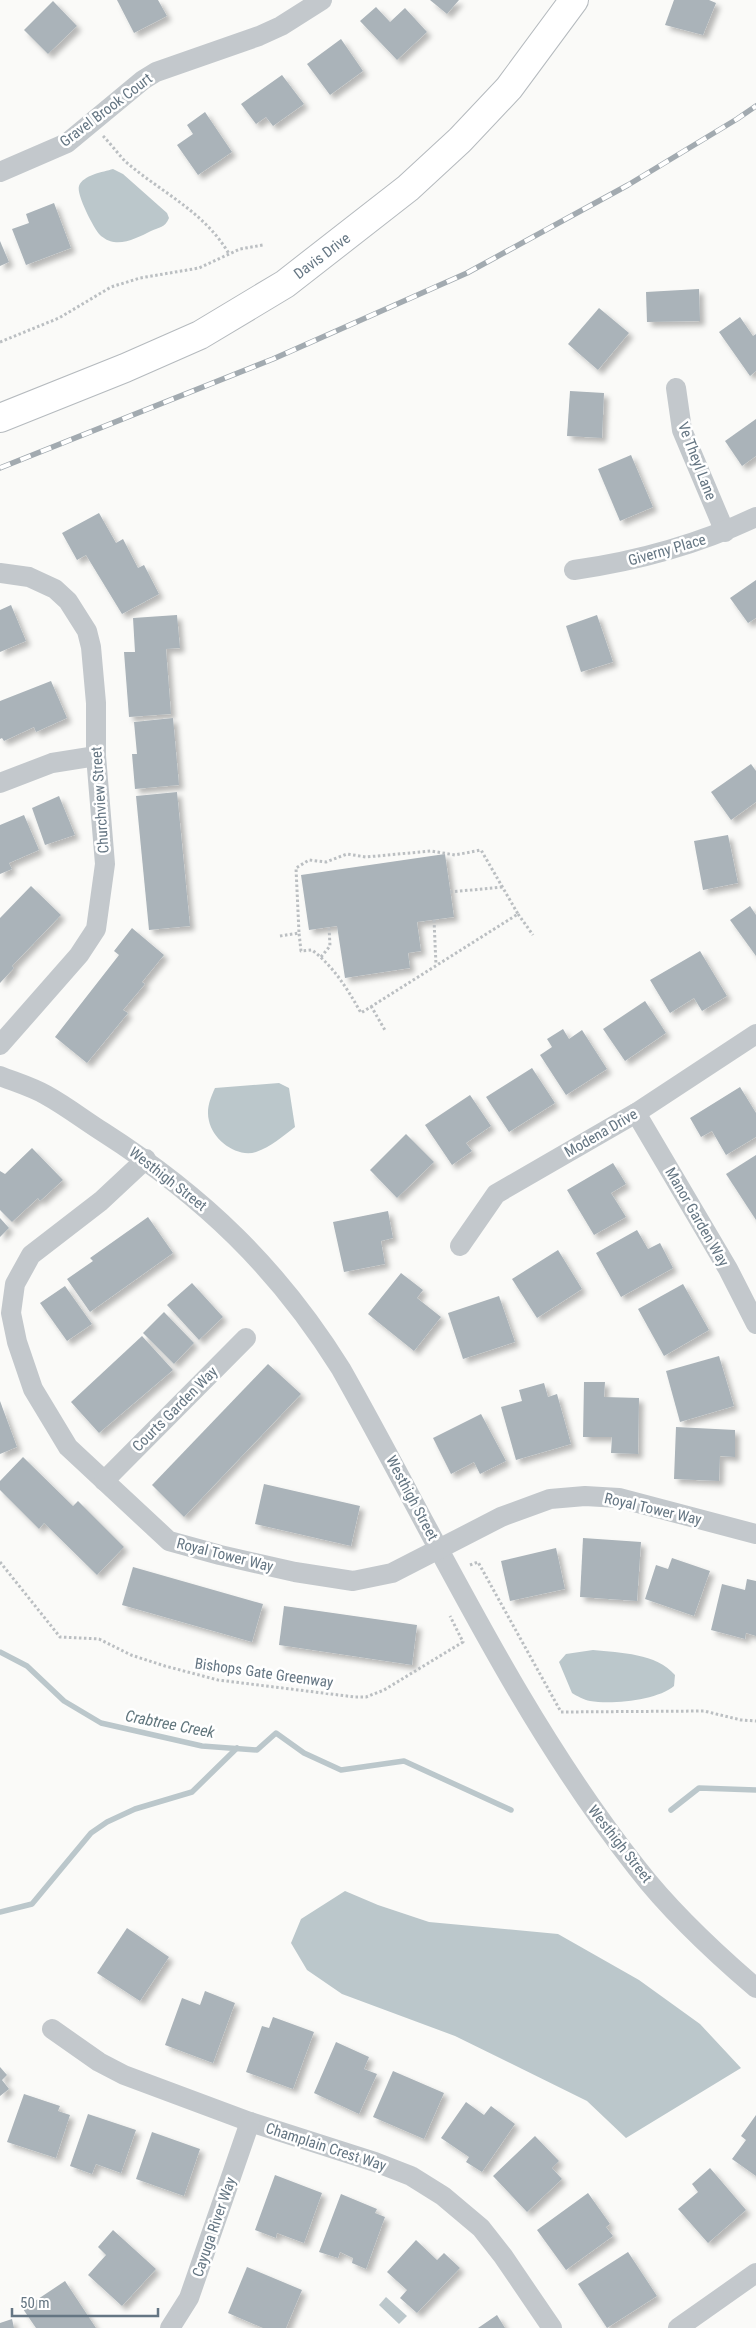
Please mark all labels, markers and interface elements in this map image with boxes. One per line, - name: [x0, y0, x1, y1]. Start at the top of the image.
- street label: Gravel Brook Court: [56, 69, 156, 151]
- street label: Davis Drive: [290, 229, 354, 283]
- street label: Ve Theyl Lane: [674, 419, 720, 503]
- street label: Giverny Place: [626, 530, 708, 570]
- street label: Churchview Street: [87, 746, 113, 854]
- street label: Modena Drive: [561, 1105, 641, 1161]
- street label: Westhigh Street: [126, 1143, 210, 1215]
- street label: Manor Garden Way: [661, 1164, 733, 1270]
- street label: Courts Garden Way: [129, 1363, 221, 1455]
- street label: Westhigh Street: [382, 1453, 442, 1543]
- street label: Royal Tower Way: [603, 1489, 703, 1529]
- street label: Royal Tower Way: [175, 1534, 275, 1576]
- street label: Bishops Gate Greenway: [194, 1654, 334, 1692]
- water label: Crabtree Creek: [124, 1706, 217, 1742]
- street label: Westhigh Street: [584, 1802, 656, 1886]
- street label: Champlain Crest Way: [263, 2119, 389, 2175]
- street label: Cayuga River Way: [188, 2175, 240, 2279]
- scale bar: [12, 2286, 159, 2318]
- text: 50 m: [20, 2294, 50, 2312]

